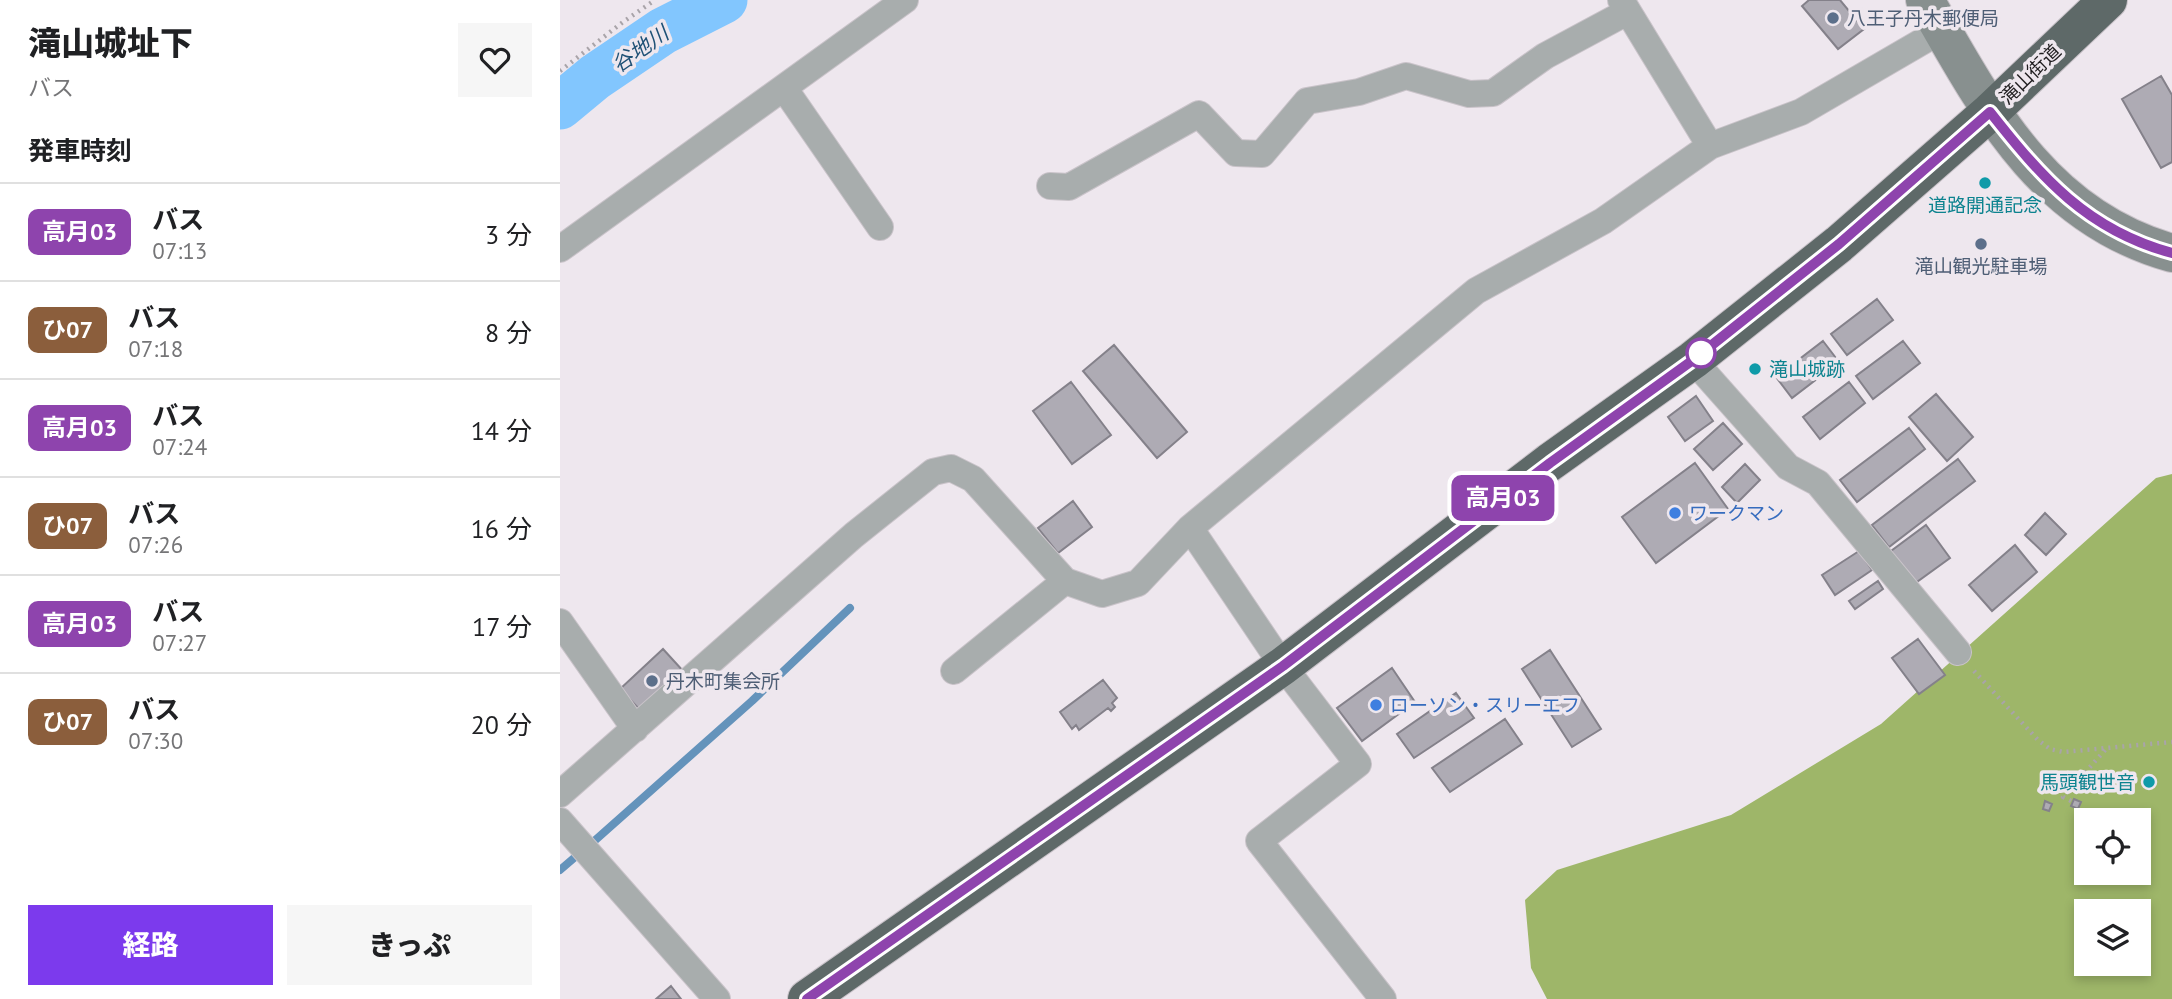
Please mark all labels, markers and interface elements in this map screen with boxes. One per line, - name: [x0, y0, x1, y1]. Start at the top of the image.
- place label: 八王子丹木郵便局: [1847, 6, 1999, 30]
- marker: 八王子丹木郵便局: [1825, 10, 1841, 26]
- water label: 谷地川: [606, 19, 675, 78]
- text: 滝山城址下: [28, 21, 193, 64]
- button: heart: [458, 23, 532, 97]
- street label: 滝山街道: [1994, 39, 2066, 109]
- text: バス: [28, 73, 74, 102]
- text: 発車時刻: [28, 134, 132, 167]
- marker: 道路開通記念: [1977, 175, 1993, 191]
- place label: 道路開通記念: [1928, 193, 2042, 217]
- text: バス: [152, 203, 204, 236]
- text: 高月03: [42, 216, 117, 247]
- text: 3 分: [485, 218, 532, 251]
- text: 07:13: [152, 236, 207, 265]
- marker: 滝山観光駐車場: [1973, 236, 1989, 252]
- place label: 滝山観光駐車場: [1914, 254, 2048, 278]
- text: バス: [128, 301, 180, 334]
- text: ひ07: [42, 314, 93, 345]
- text: 8 分: [485, 316, 532, 349]
- text: 07:18: [128, 334, 183, 363]
- unlabelled marker: [1686, 338, 1716, 368]
- place label: 滝山城跡: [1769, 357, 1845, 381]
- marker: 滝山城跡: [1747, 361, 1763, 377]
- text: バス: [152, 399, 204, 432]
- text: 高月03: [42, 412, 117, 443]
- text: 14 分: [471, 414, 532, 447]
- text: 07:24: [152, 432, 207, 461]
- line badge: 高月03: [1454, 475, 1552, 521]
- text: 高月03: [1465, 482, 1541, 513]
- text: バス: [128, 497, 180, 530]
- place label: ワークマン: [1689, 501, 1784, 525]
- marker: ワークマン: [1667, 505, 1683, 521]
- text: ひ07: [42, 510, 93, 541]
- text: 16 分: [471, 512, 532, 545]
- text: 07:26: [128, 530, 183, 559]
- text: バス: [152, 595, 204, 628]
- text: 高月03: [42, 608, 117, 639]
- text: 17 分: [472, 610, 532, 643]
- text: 07:27: [152, 628, 207, 657]
- place label: 丹木町集会所: [666, 669, 780, 693]
- marker: 丹木町集会所: [644, 673, 660, 689]
- text: バス: [128, 693, 180, 726]
- place label: ローソン・スリーエフ: [1390, 693, 1580, 717]
- marker: ローソン・スリーエフ: [1368, 697, 1384, 713]
- text: ひ07: [42, 706, 93, 737]
- text: 20 分: [471, 708, 532, 741]
- text: 07:30: [128, 726, 183, 755]
- place label: 馬頭観世音: [2040, 770, 2135, 794]
- marker: 馬頭観世音: [2141, 774, 2157, 790]
- map controls: [2074, 808, 2151, 976]
- button: locate: [2074, 808, 2151, 885]
- button: layers: [2074, 899, 2151, 976]
- button: 経路: [28, 905, 273, 985]
- button: きっぷ: [287, 905, 532, 985]

